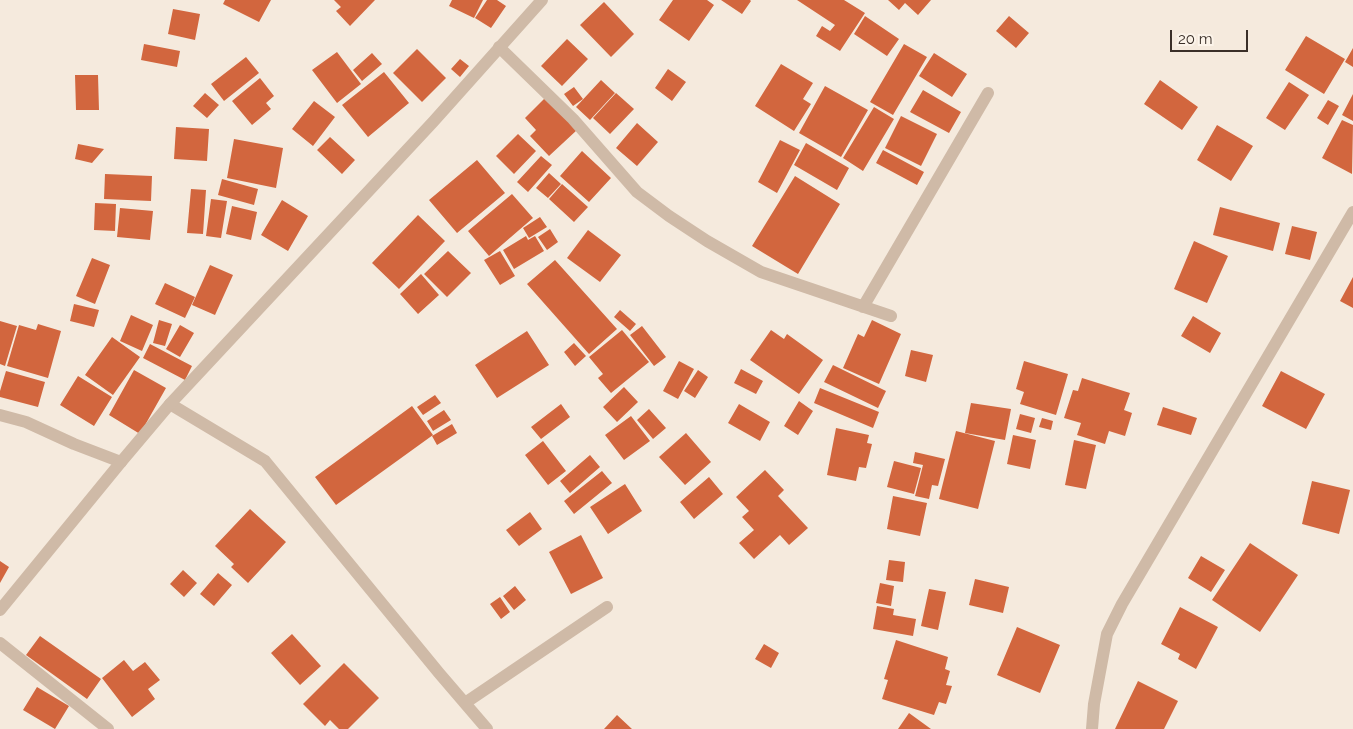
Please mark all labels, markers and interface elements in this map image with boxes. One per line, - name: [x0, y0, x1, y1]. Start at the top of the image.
- scale bar: [1173, 20, 1250, 52]
- text: 20 m: [1178, 30, 1213, 48]

